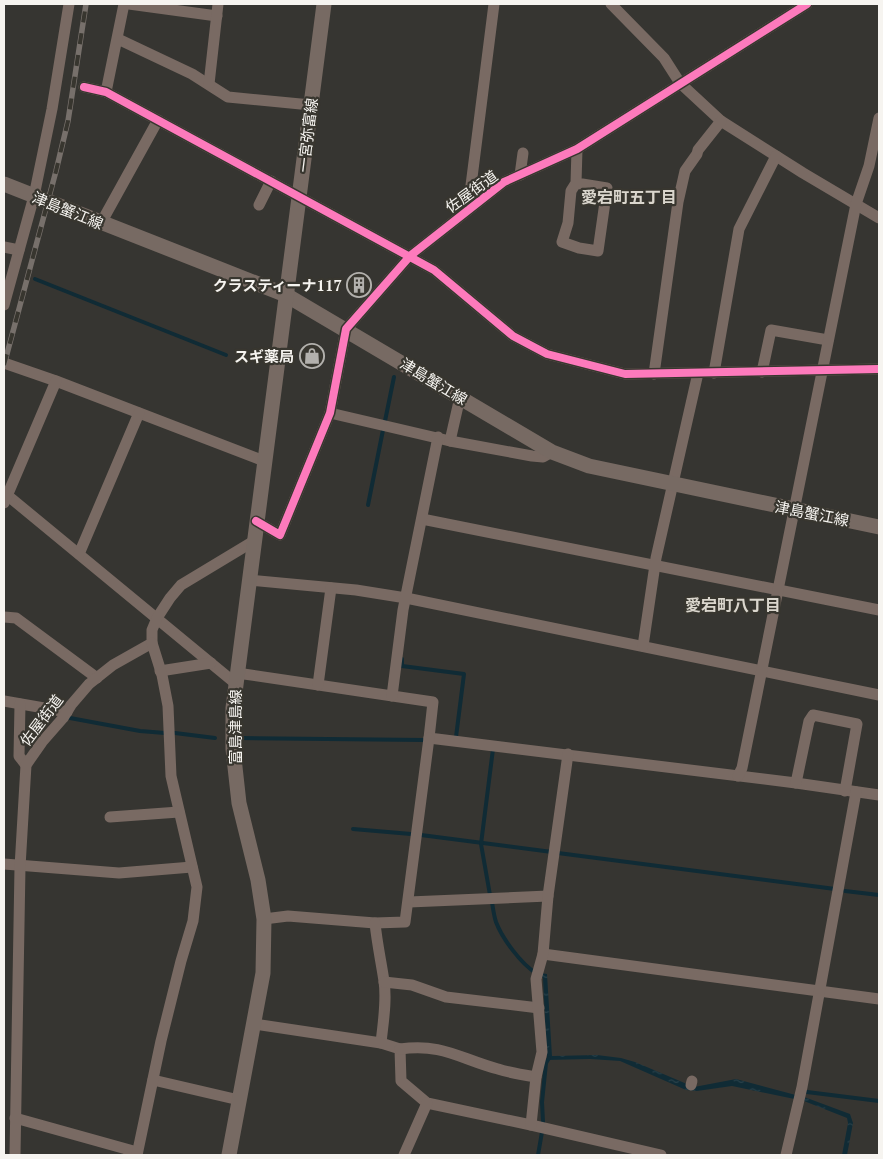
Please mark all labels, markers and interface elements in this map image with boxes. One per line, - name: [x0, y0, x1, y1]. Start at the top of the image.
- street label: 一宮弥富線: [293, 97, 321, 173]
- street label: 佐屋街道: [441, 165, 501, 217]
- district label: 愛宕町五丁目: [581, 186, 677, 208]
- street label: 津島蟹江線: [29, 187, 107, 233]
- building icon: クラスティーナ117: [346, 272, 372, 298]
- place label: クラスティーナ117: [213, 275, 342, 295]
- shop icon: スギ薬局: [299, 343, 325, 369]
- place label: スギ薬局: [234, 346, 294, 366]
- street label: 津島蟹江線: [397, 353, 471, 409]
- street label: 津島蟹江線: [773, 496, 851, 530]
- district label: 愛宕町八丁目: [685, 594, 781, 616]
- street label: 富島津島線: [225, 689, 245, 765]
- street label: 佐屋街道: [15, 690, 67, 750]

